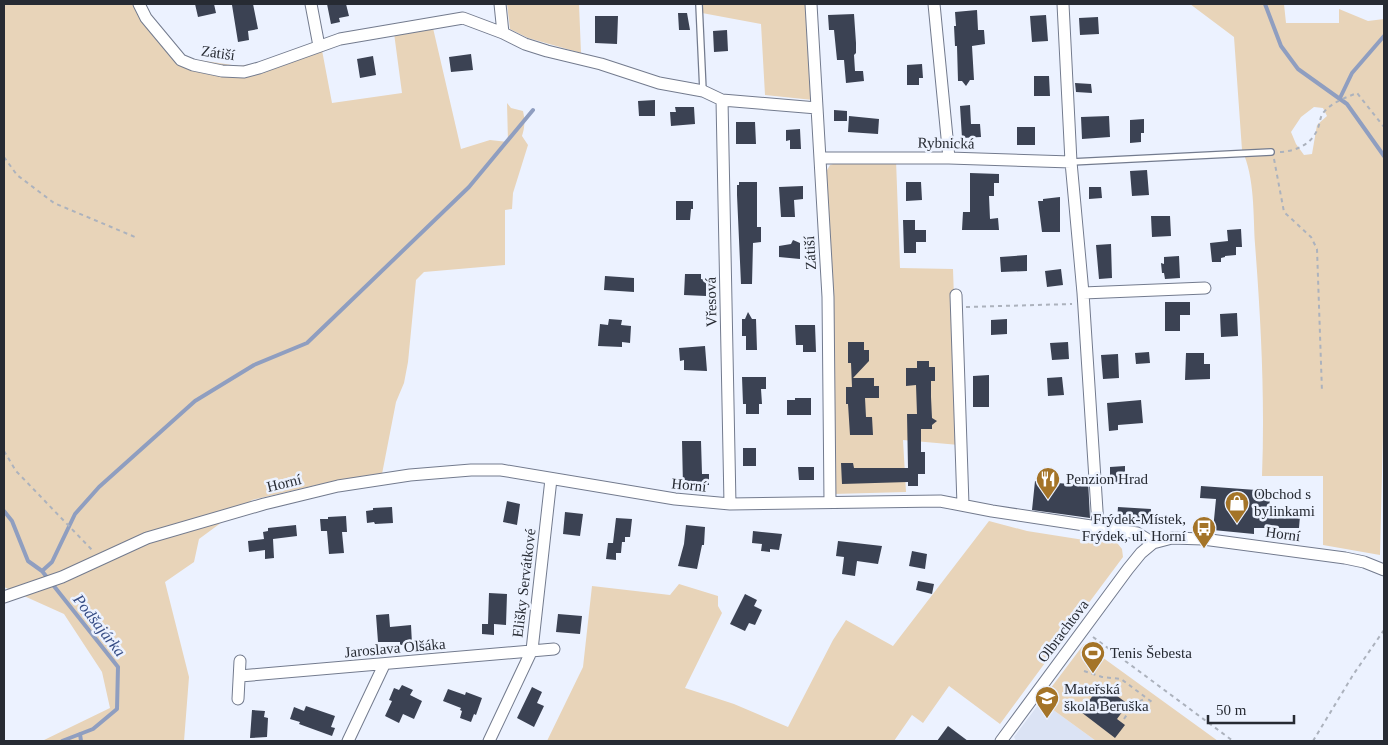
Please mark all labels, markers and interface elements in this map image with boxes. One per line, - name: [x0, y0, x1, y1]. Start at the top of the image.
- street label: Zátiší: [200, 43, 236, 63]
- street label: Rybnická: [917, 135, 975, 152]
- street label: Zátiší: [801, 236, 819, 270]
- street label: Vřesová: [703, 277, 719, 327]
- restaurant icon: Penzion Hrad: [1035, 466, 1061, 500]
- street label: Horní: [265, 471, 303, 495]
- place label: Penzion Hrad: [1066, 471, 1149, 487]
- street label: Horní: [671, 475, 707, 495]
- place label: Obchod s bylinkami: [1254, 486, 1315, 519]
- shop icon: Obchod s bylinkami: [1224, 490, 1250, 524]
- place label: Frýdek-Místek, Frýdek, ul. Horní: [1082, 511, 1186, 544]
- bus stop icon: Frýdek-Místek, Frýdek, ul. Horní: [1191, 515, 1217, 549]
- street label: Horní: [1265, 524, 1301, 544]
- street label: Elišky Servátkové: [509, 527, 539, 638]
- water label: Podšajárka: [69, 590, 129, 660]
- street label: Olbrachtova: [1034, 596, 1092, 665]
- street label: Jaroslava Olšáka: [344, 636, 446, 660]
- sports icon: Tenis Šebesta: [1080, 640, 1106, 674]
- place label: Tenis Šebesta: [1110, 645, 1192, 661]
- place label: Mateřská škola Beruška: [1064, 681, 1149, 714]
- school or university icon: Mateřská škola Beruška: [1034, 685, 1060, 719]
- scale bar: [1208, 692, 1294, 724]
- text: 50 m: [1216, 702, 1247, 718]

